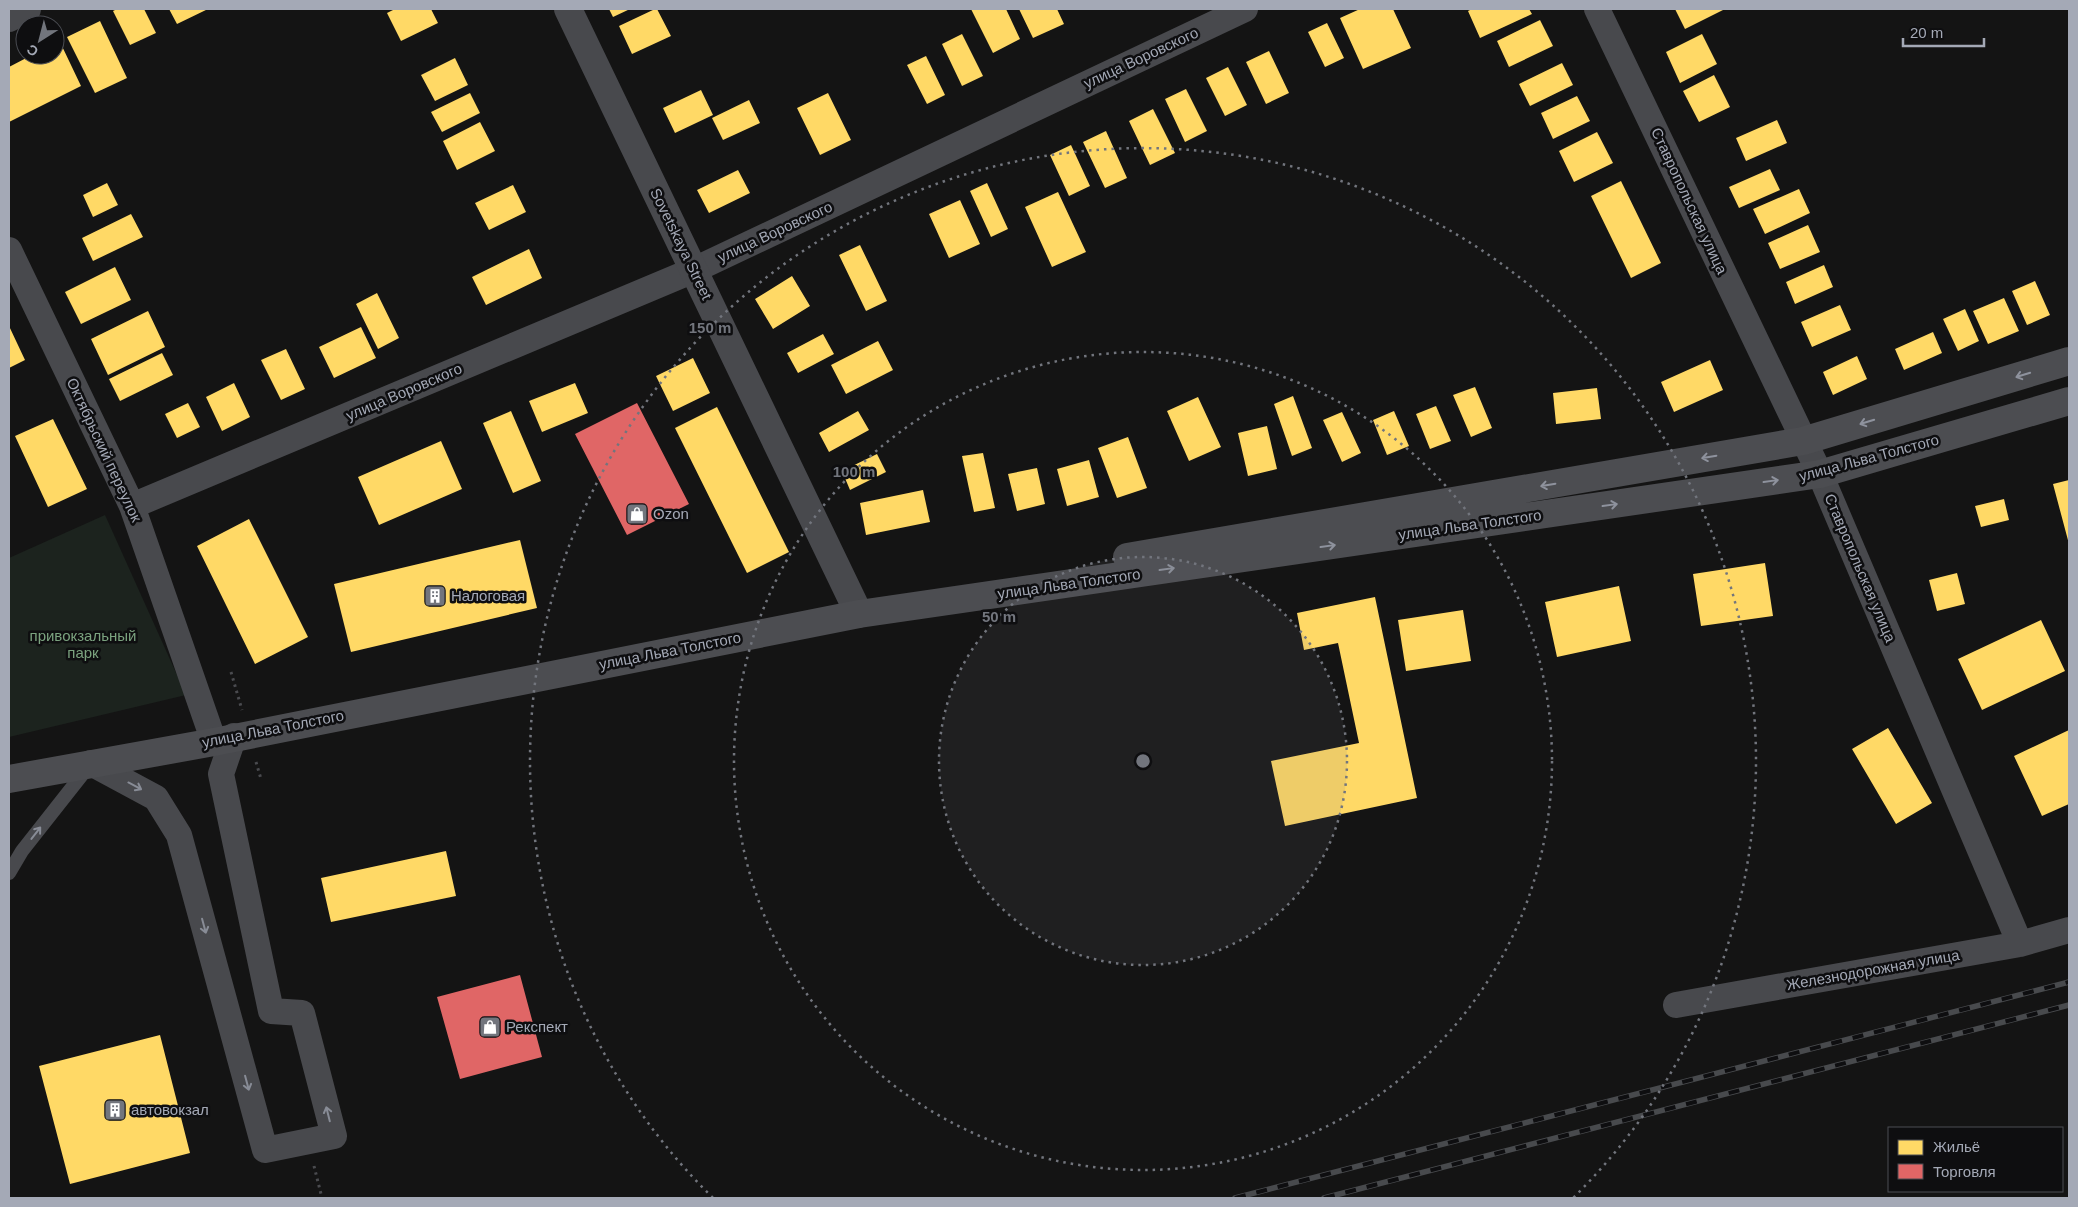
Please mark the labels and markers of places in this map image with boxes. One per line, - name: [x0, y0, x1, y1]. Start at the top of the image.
- shop icon: Ozon: [625, 502, 649, 526]
- place label: Ozon: [653, 505, 689, 522]
- building icon: Налоговая: [423, 584, 447, 608]
- place label: Налоговая: [451, 587, 525, 604]
- centre of rings: [1134, 752, 1152, 770]
- shop icon: Рекспект: [478, 1015, 502, 1039]
- place label: Рекспект: [506, 1018, 568, 1035]
- building icon: автовокзал: [103, 1098, 127, 1122]
- place label: автовокзал: [131, 1101, 209, 1118]

